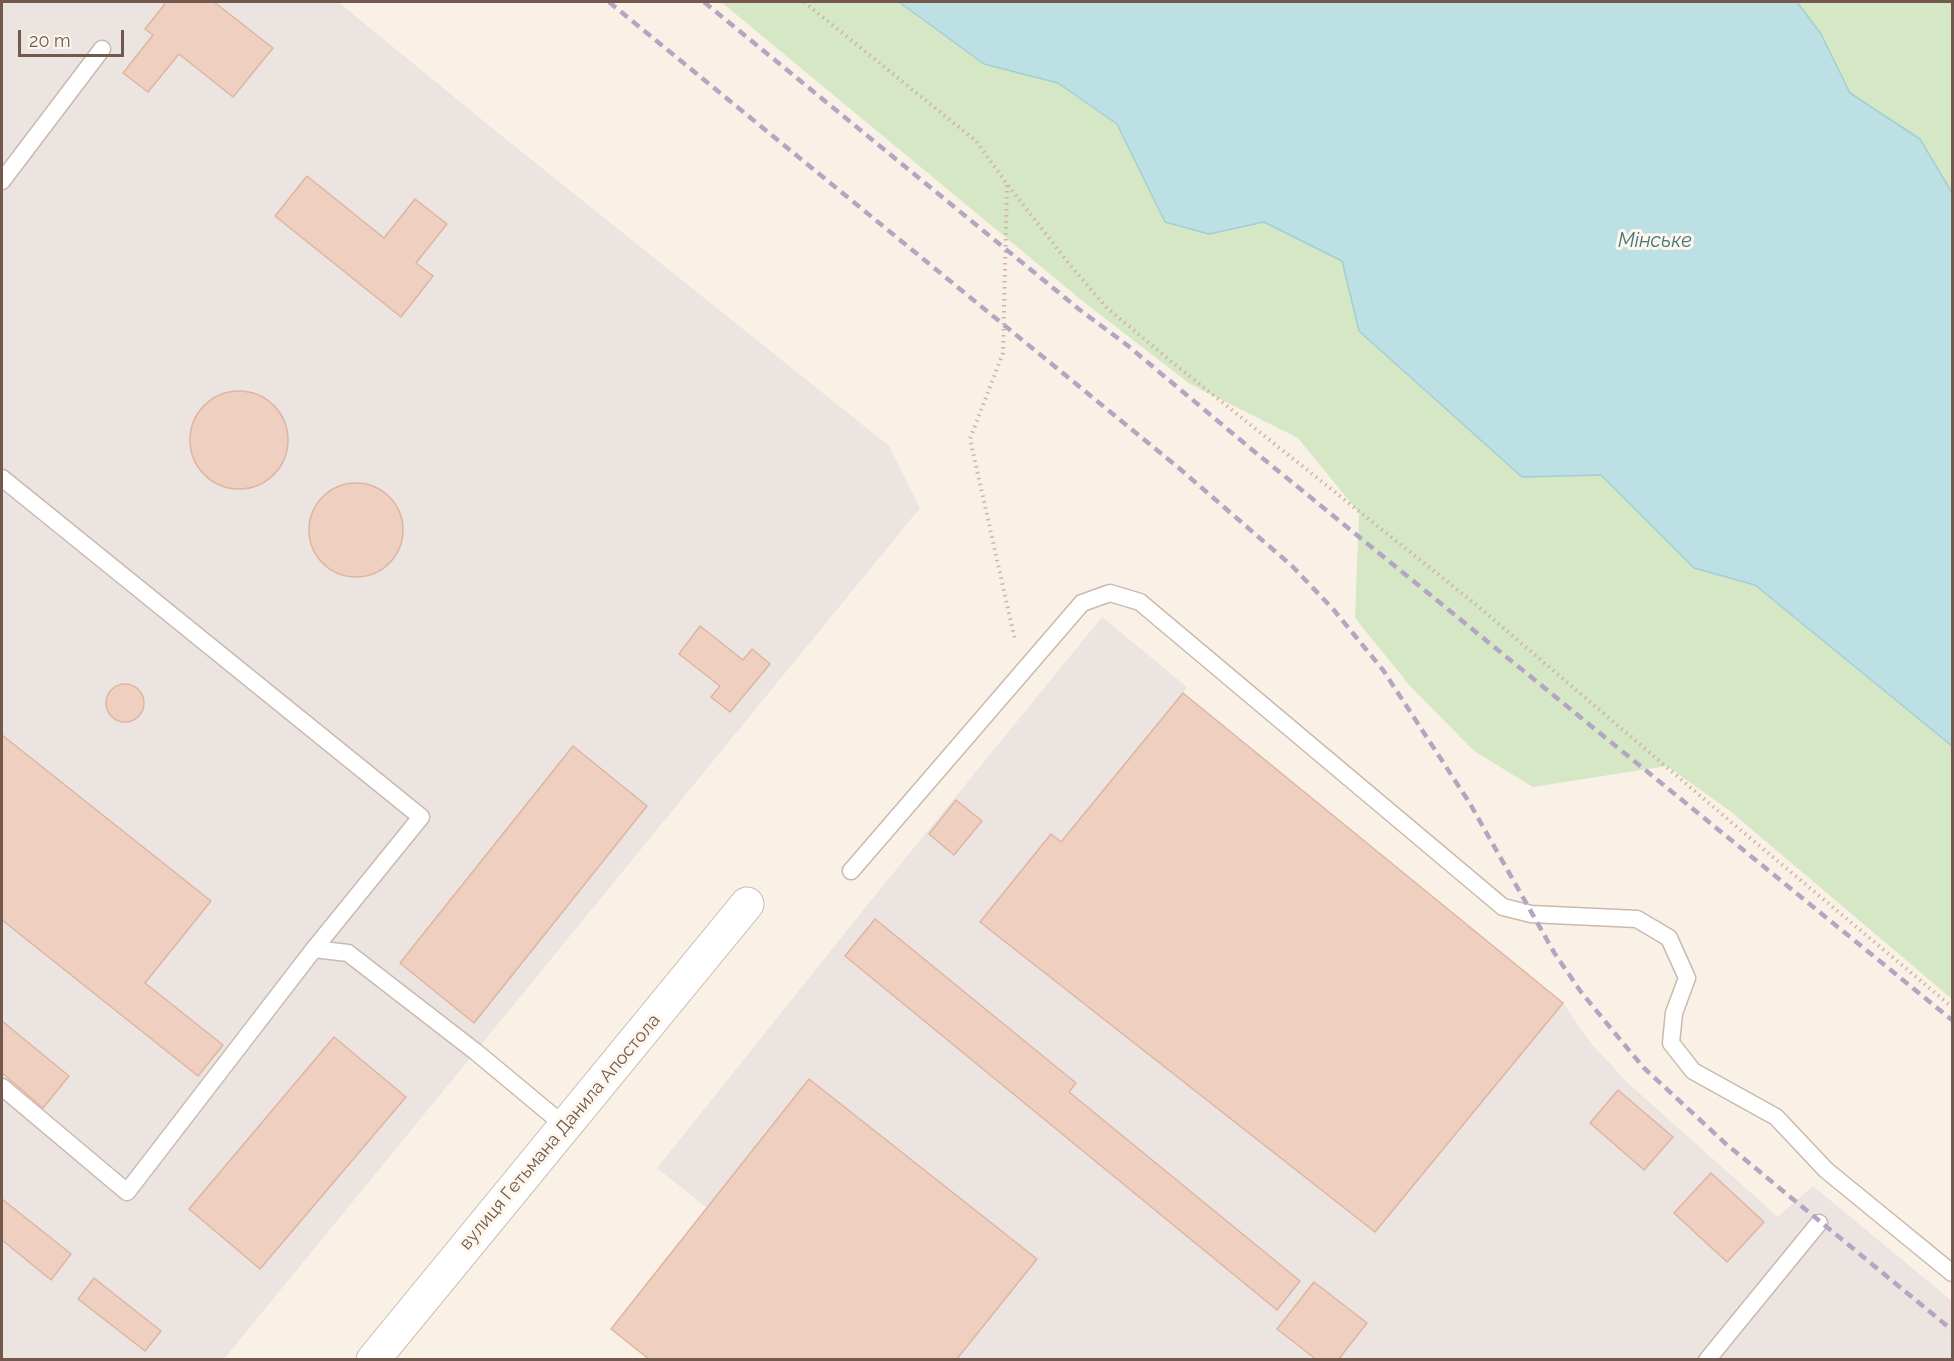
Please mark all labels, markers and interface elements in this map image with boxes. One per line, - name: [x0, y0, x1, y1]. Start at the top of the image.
- scale bar: [21, 18, 128, 56]
- text: 20 m: [29, 30, 71, 51]
- water label: Мінське: [1618, 229, 1692, 253]
- street label: вулиця Гетьмана Данила Апостола: [455, 1010, 665, 1254]

